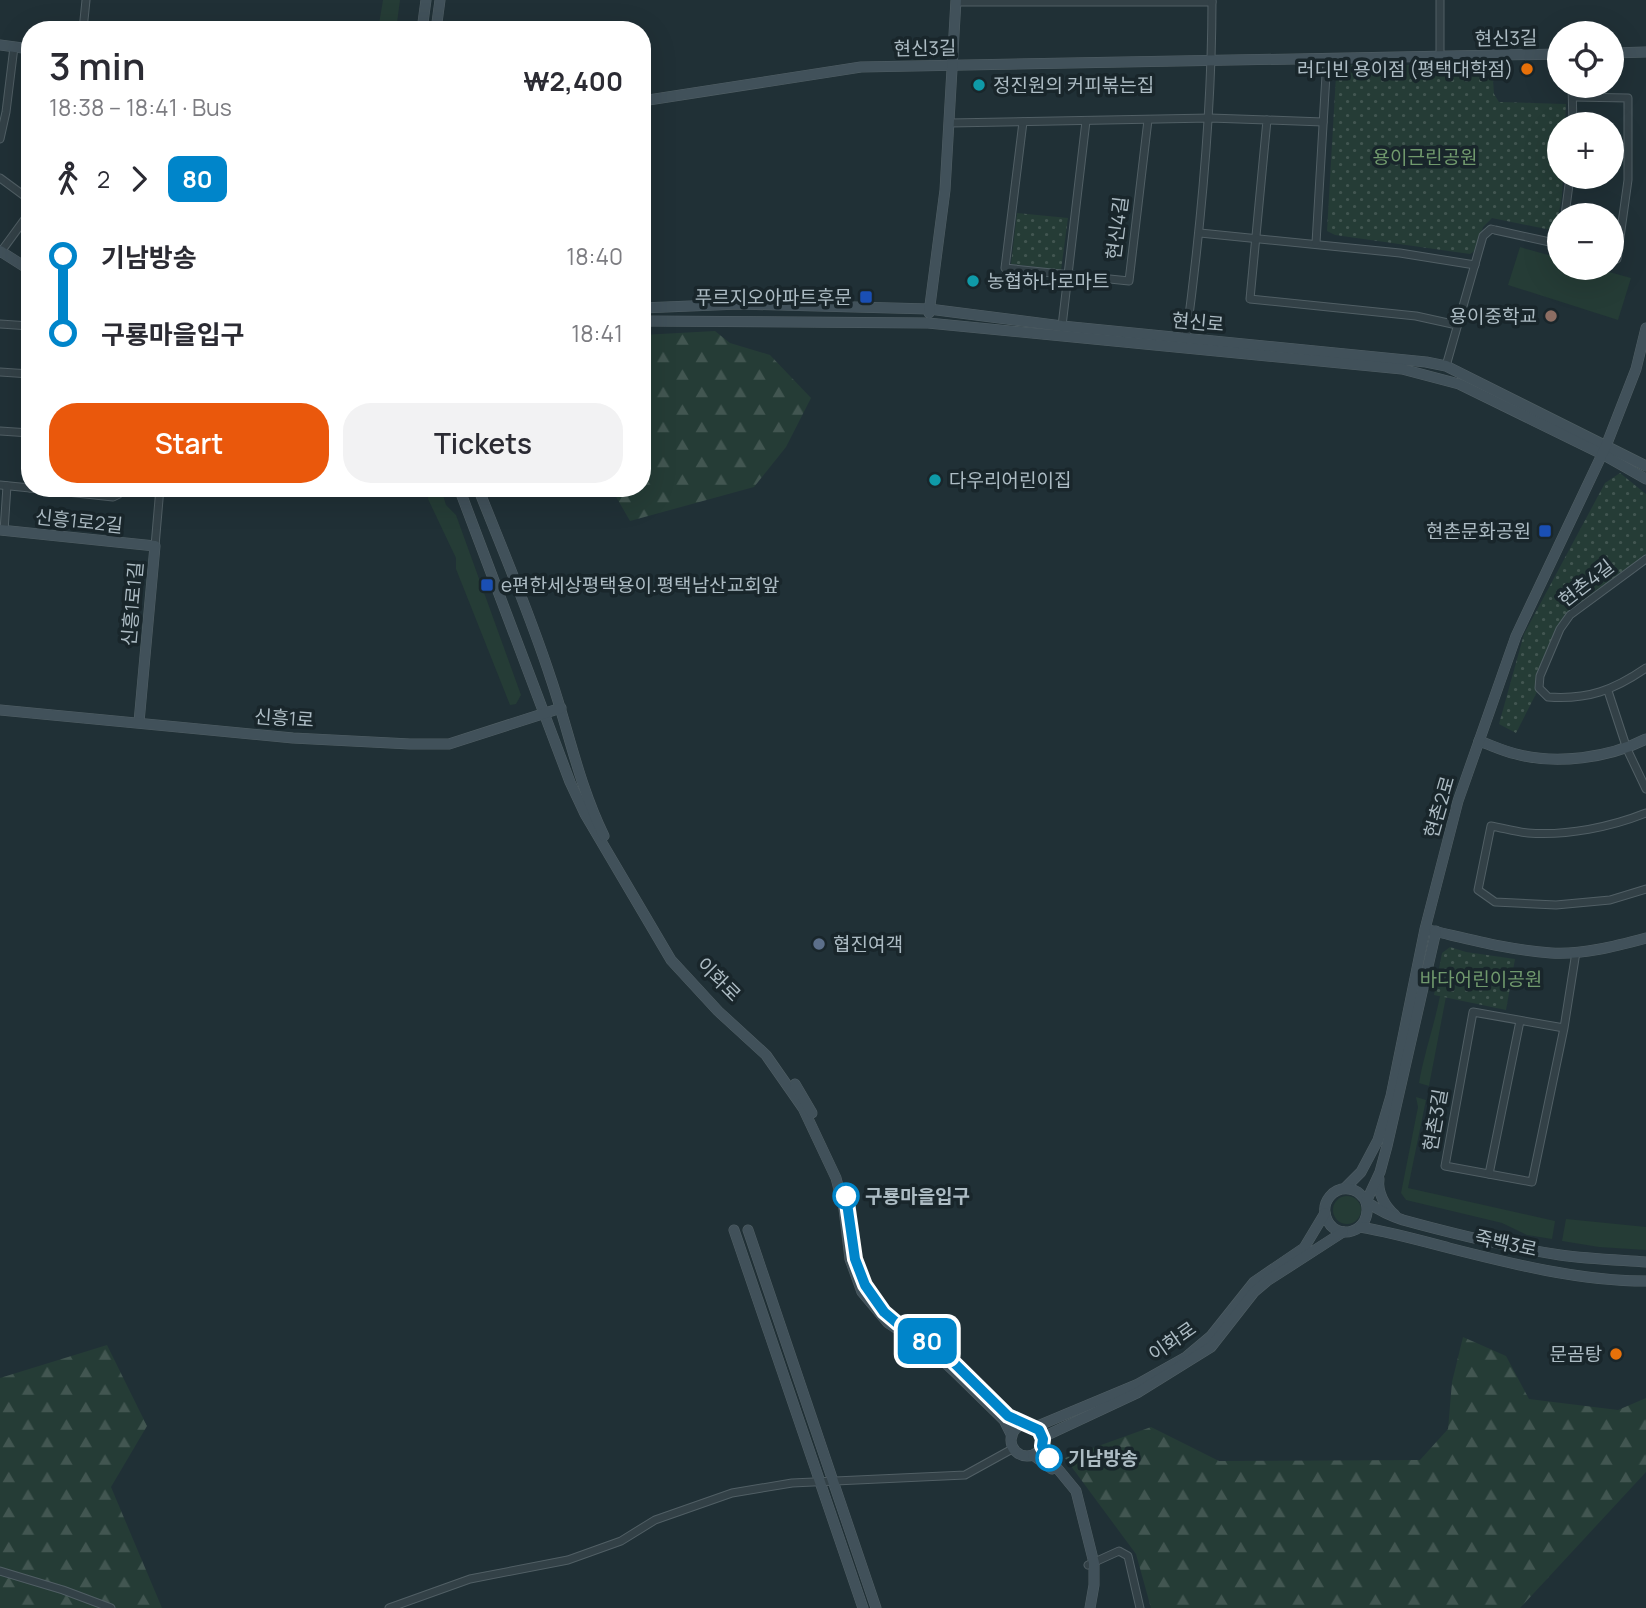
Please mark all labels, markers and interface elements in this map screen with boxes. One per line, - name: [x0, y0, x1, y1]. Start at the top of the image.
- map controls: [1547, 21, 1624, 280]
- button: locate: [1547, 21, 1624, 98]
- street label: 현신3길: [1474, 24, 1538, 52]
- street label: 현신3길: [893, 34, 957, 62]
- text: 3 min: [49, 39, 145, 91]
- place label: 러디빈 용이점 (평택대학점): [1297, 56, 1513, 82]
- marker: 러디빈 용이점 (평택대학점): [1519, 61, 1535, 77]
- text: ₩2,400: [523, 63, 623, 99]
- place label: 정진원의 커피볶는집: [993, 72, 1154, 98]
- marker: 정진원의 커피볶는집: [971, 77, 987, 93]
- text: 18:38 – 18:41 · Bus: [49, 91, 232, 123]
- button: +: [1547, 112, 1624, 189]
- park label: 용이근린공원: [1373, 144, 1477, 170]
- icon: walk: [49, 160, 87, 198]
- icon: forward: [120, 160, 158, 198]
- text: 80: [182, 162, 213, 195]
- text: 2: [97, 163, 110, 195]
- street label: 현신4길: [1100, 195, 1134, 261]
- button: −: [1547, 203, 1624, 280]
- text: 기남방송: [101, 239, 197, 275]
- text: 18:40: [566, 240, 623, 272]
- place label: 농협하나로마트: [987, 268, 1109, 294]
- marker: 농협하나로마트: [965, 273, 981, 289]
- place label: 푸르지오아파트후문: [695, 284, 852, 310]
- marker: 푸르지오아파트후문: [858, 289, 874, 305]
- place label: 용이중학교: [1450, 303, 1537, 329]
- street label: 현신로: [1171, 307, 1225, 337]
- marker: 용이중학교: [1543, 308, 1559, 324]
- text: 구룡마을입구: [101, 316, 245, 352]
- text: 18:41: [571, 317, 623, 349]
- button: Start: [49, 403, 329, 483]
- button: Tickets: [343, 403, 623, 483]
- place label: 다우리어린이집: [949, 467, 1071, 493]
- marker: 다우리어린이집: [927, 472, 943, 488]
- street label: 신흥1로2길: [34, 503, 124, 539]
- place label: 현촌문화공원: [1426, 518, 1531, 544]
- marker: 현촌문화공원: [1537, 523, 1553, 539]
- street label: 현촌4길: [1553, 553, 1619, 613]
- street label: 신흥1로1길: [115, 561, 149, 647]
- place label: e편한세상평택용이.평택남산교회앞: [501, 572, 780, 598]
- marker: e편한세상평택용이.평택남산교회앞: [479, 577, 495, 593]
- street label: 신흥1로: [253, 703, 315, 733]
- street label: 현촌2로: [1418, 773, 1460, 841]
- place label: 협진여객: [833, 931, 903, 957]
- marker: 협진여객: [811, 936, 827, 952]
- street label: 이화로: [691, 951, 747, 1007]
- park label: 바다어린이공원: [1420, 966, 1542, 992]
- street label: 현촌3길: [1417, 1087, 1453, 1153]
- marker: 구룡마을입구: [833, 1183, 859, 1209]
- place label: 구룡마을입구: [865, 1183, 970, 1209]
- street label: 죽백3로: [1473, 1224, 1539, 1262]
- street label: 이화로: [1143, 1315, 1201, 1367]
- line badge: 80: [895, 1318, 958, 1364]
- text: 80: [912, 1324, 942, 1357]
- place label: 문곰탕: [1550, 1341, 1603, 1367]
- marker: 문곰탕: [1608, 1346, 1624, 1362]
- marker: 기남방송: [1036, 1445, 1062, 1471]
- place label: 기남방송: [1068, 1445, 1138, 1471]

